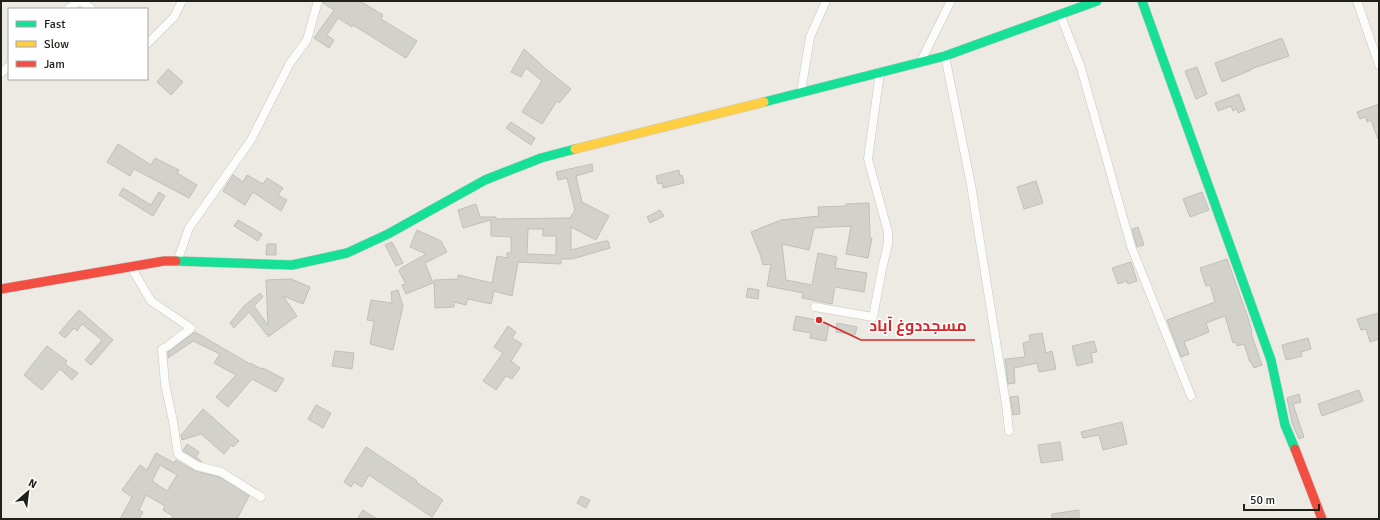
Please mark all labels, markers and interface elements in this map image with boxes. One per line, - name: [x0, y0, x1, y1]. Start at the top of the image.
- legend: [8, 8, 148, 80]
- text: Fast: [44, 17, 65, 32]
- text: Slow: [44, 37, 69, 52]
- text: Jam: [44, 57, 65, 72]
- callout: مسجددوغ آباد: [861, 312, 975, 340]
- text: مسجددوغ آباد: [869, 316, 967, 336]
- north arrow: [8, 472, 48, 512]
- text: N: [26, 476, 39, 491]
- scale bar: [1244, 486, 1319, 512]
- text: 50 m: [1250, 493, 1275, 508]

